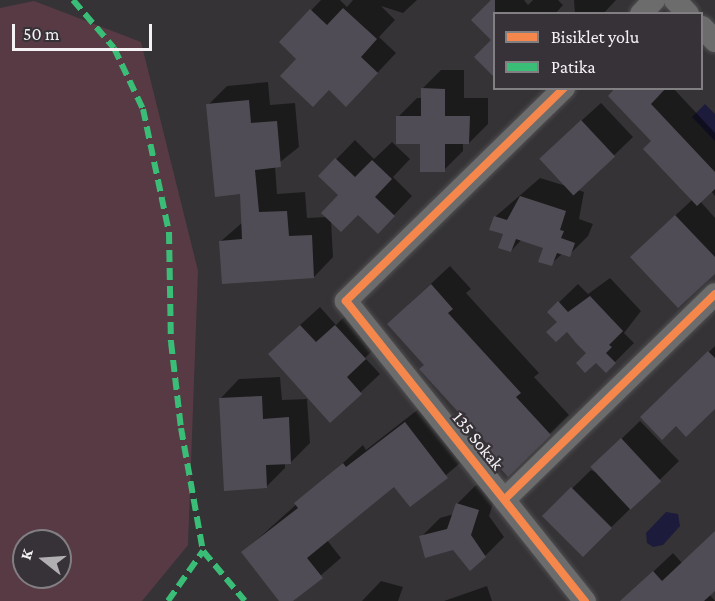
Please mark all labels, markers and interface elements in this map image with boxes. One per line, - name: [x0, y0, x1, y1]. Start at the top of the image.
- scale bar: [15, 12, 154, 50]
- legend: [493, 12, 703, 90]
- text: 50 m: [23, 24, 60, 44]
- text: Bisiklet yolu: [551, 27, 639, 47]
- text: Patika: [551, 57, 596, 77]
- street label: 135 Sokak: [448, 407, 508, 475]
- north arrow: [12, 529, 72, 589]
- text: K: [17, 547, 36, 562]

